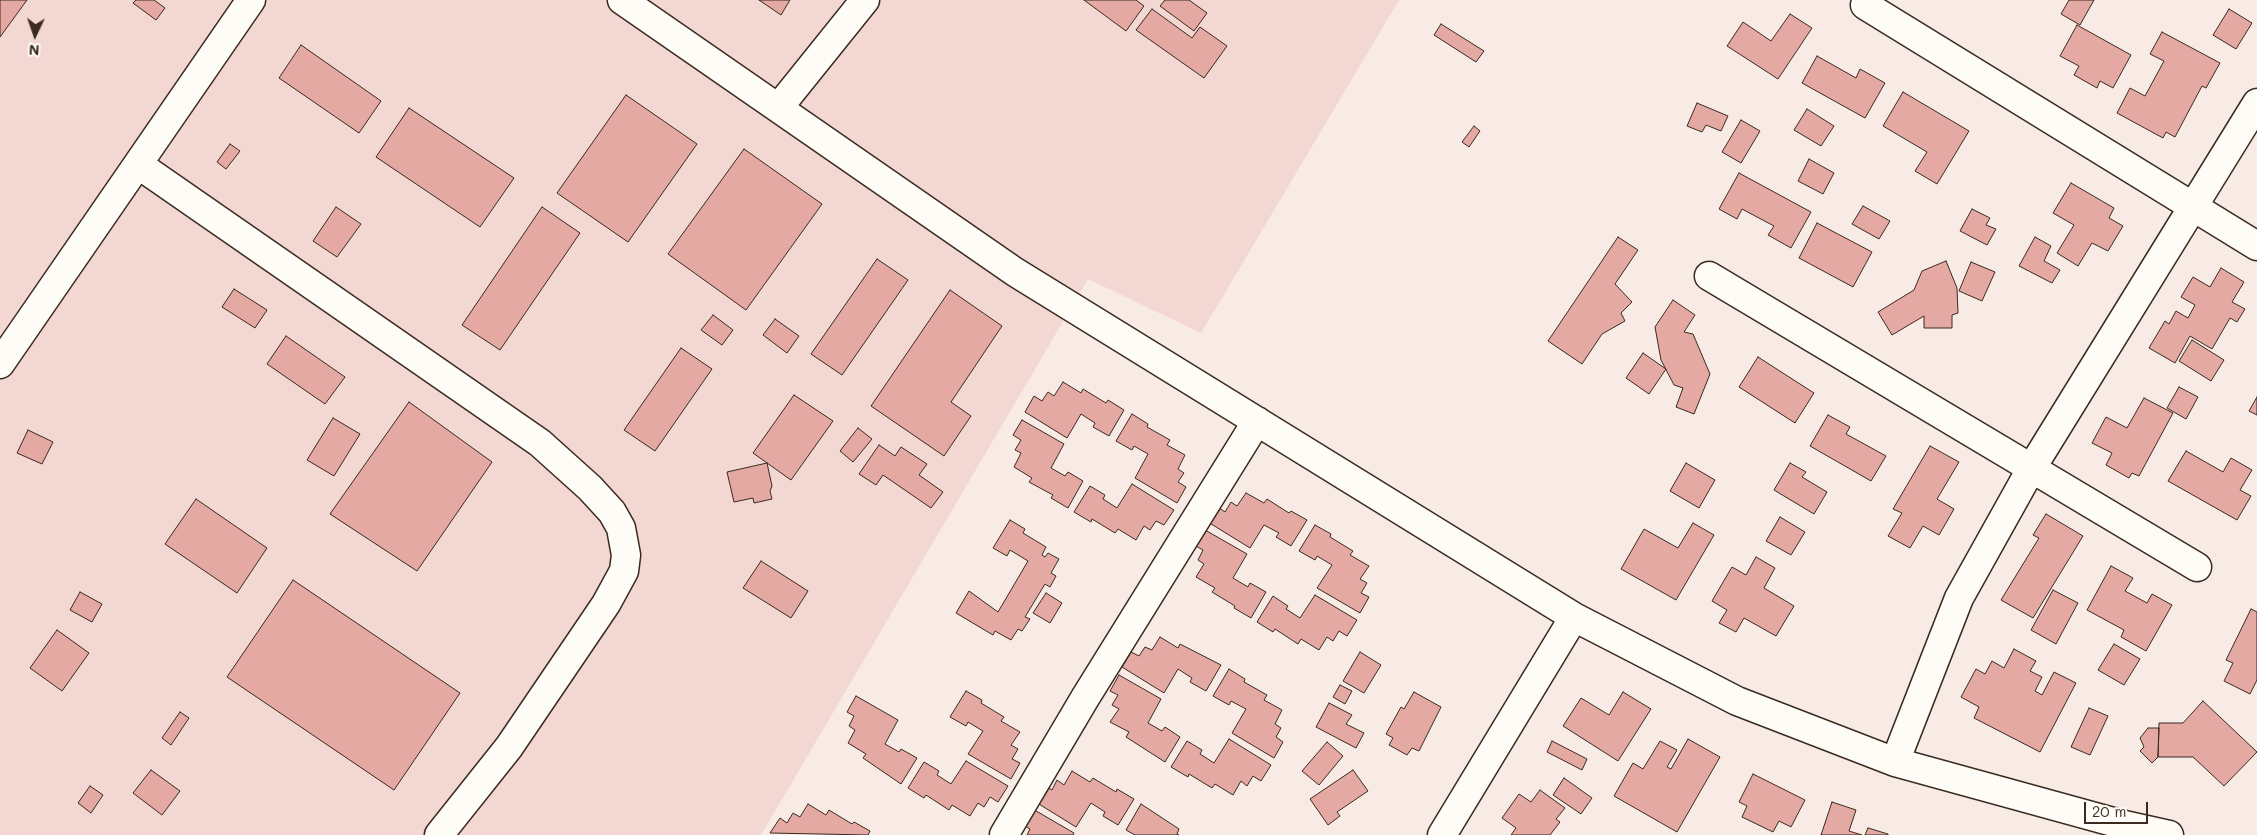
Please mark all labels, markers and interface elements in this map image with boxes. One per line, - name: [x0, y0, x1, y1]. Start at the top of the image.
- north arrow: [10, 10, 60, 60]
- text: N: [28, 41, 40, 60]
- scale bar: [2087, 792, 2151, 824]
- text: 20 m: [2092, 801, 2126, 821]

